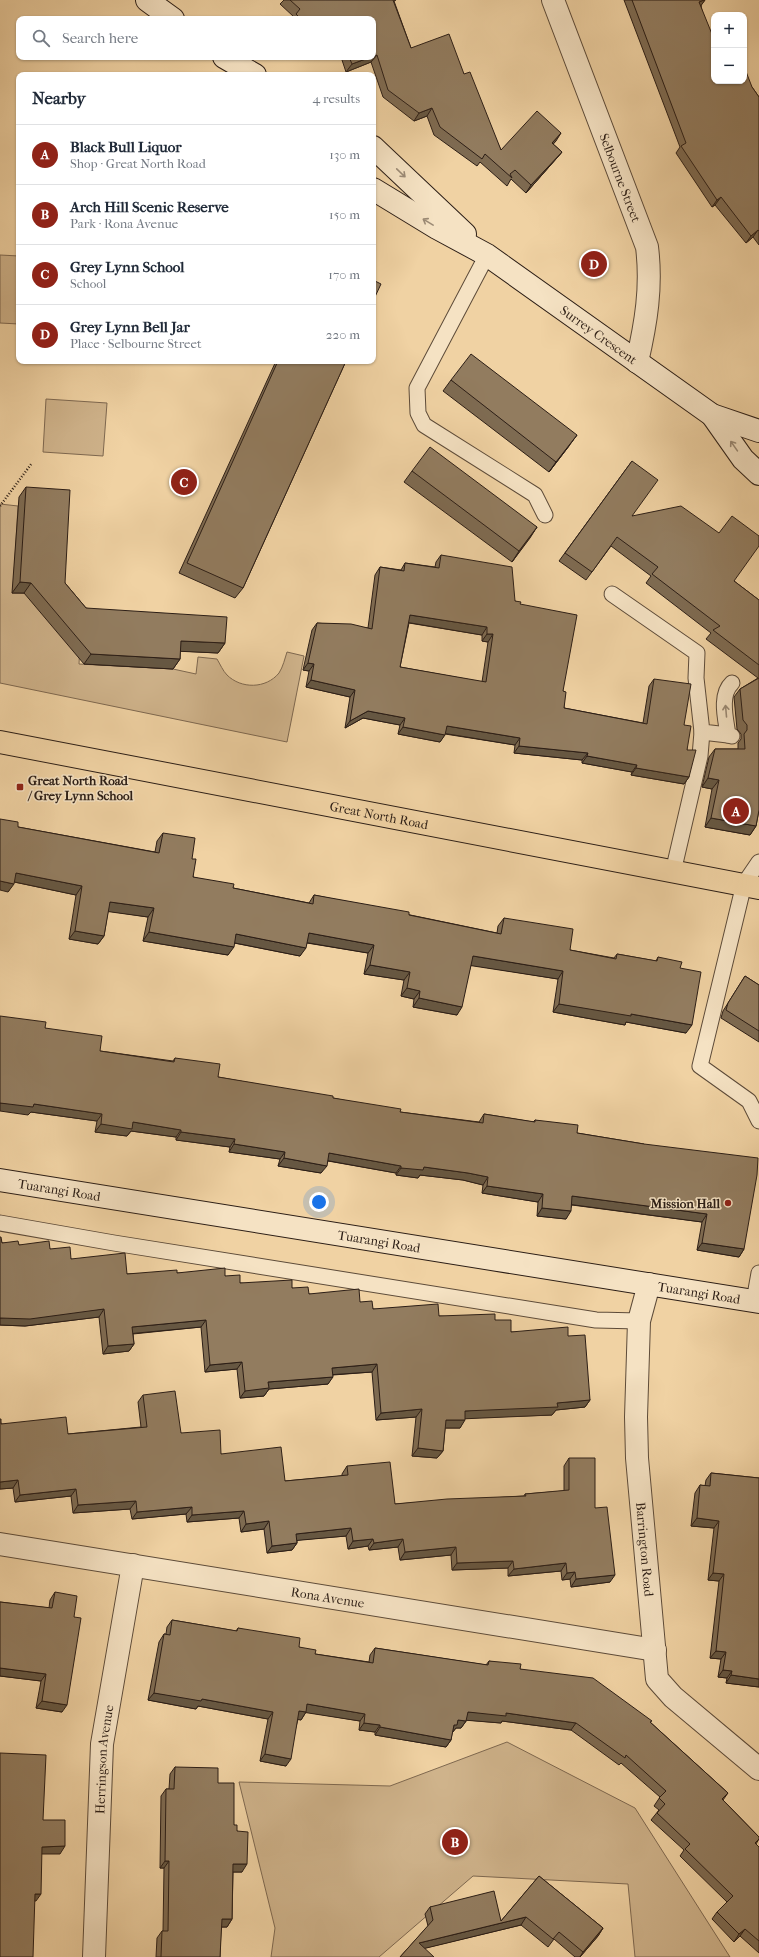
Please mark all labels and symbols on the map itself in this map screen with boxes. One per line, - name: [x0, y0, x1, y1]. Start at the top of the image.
- street label: Selbourne Street: [597, 131, 644, 224]
- one-way arrow: [396, 169, 406, 178]
- one-way arrow: [422, 218, 434, 226]
- pin: D: [581, 249, 607, 279]
- street label: Surrey Crescent: [558, 302, 640, 367]
- one-way arrow: [729, 441, 738, 452]
- pin: C: [171, 467, 197, 497]
- one-way arrow: [722, 705, 729, 718]
- place label: Great North Road / Grey Lynn School: [27, 773, 134, 804]
- marker: Great North Road / Grey Lynn School: [15, 782, 25, 792]
- pin: A: [723, 796, 749, 826]
- street label: Great North Road: [329, 798, 430, 832]
- street label: Tuarangi Road: [17, 1175, 103, 1204]
- your location: [309, 1192, 329, 1212]
- place label: Mission Hall: [650, 1196, 720, 1211]
- marker: Mission Hall: [723, 1198, 733, 1208]
- street label: Tuarangi Road: [337, 1227, 423, 1255]
- street label: Tuarangi Road: [657, 1278, 742, 1307]
- street label: Barrington Road: [634, 1501, 657, 1598]
- street label: Rona Avenue: [290, 1584, 366, 1610]
- street label: Herringson Avenue: [92, 1703, 116, 1814]
- pin: B: [442, 1827, 468, 1857]

